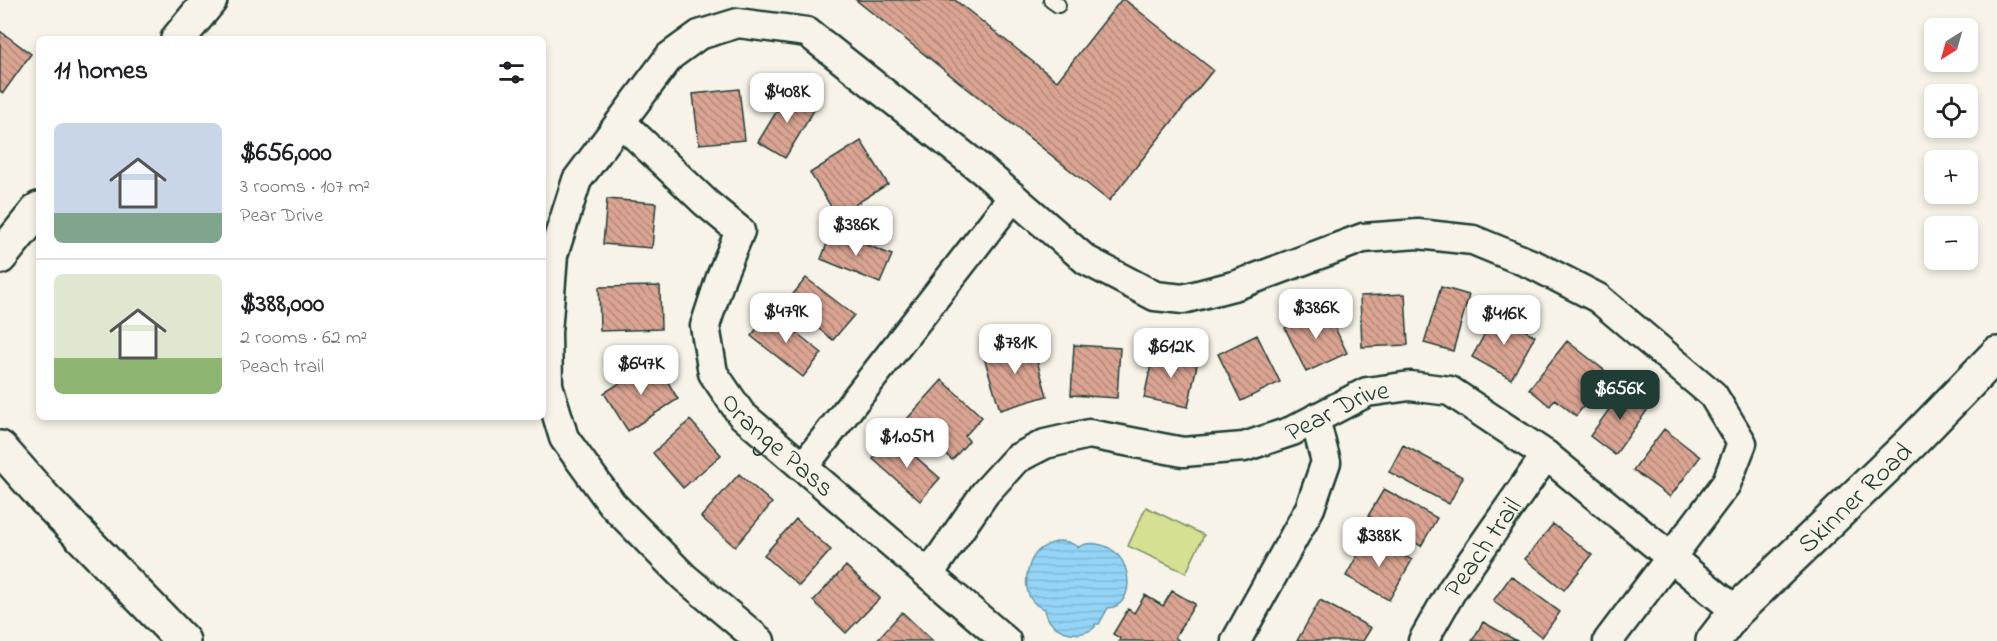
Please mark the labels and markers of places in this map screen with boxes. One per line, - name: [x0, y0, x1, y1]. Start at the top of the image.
- pin: $408K: [745, 73, 829, 124]
- pin: $386K: [814, 206, 898, 257]
- pin: $386K: [1274, 289, 1358, 340]
- pin: $479K: [744, 293, 828, 344]
- pin: $416K: [1462, 295, 1546, 346]
- pin: $781K: [973, 324, 1057, 375]
- pin: $612K: [1129, 328, 1213, 379]
- pin: $647K: [599, 345, 683, 396]
- pin: $656K: [1578, 370, 1662, 421]
- pin: $1.05M: [858, 418, 956, 469]
- pin: $388K: [1337, 517, 1421, 568]

